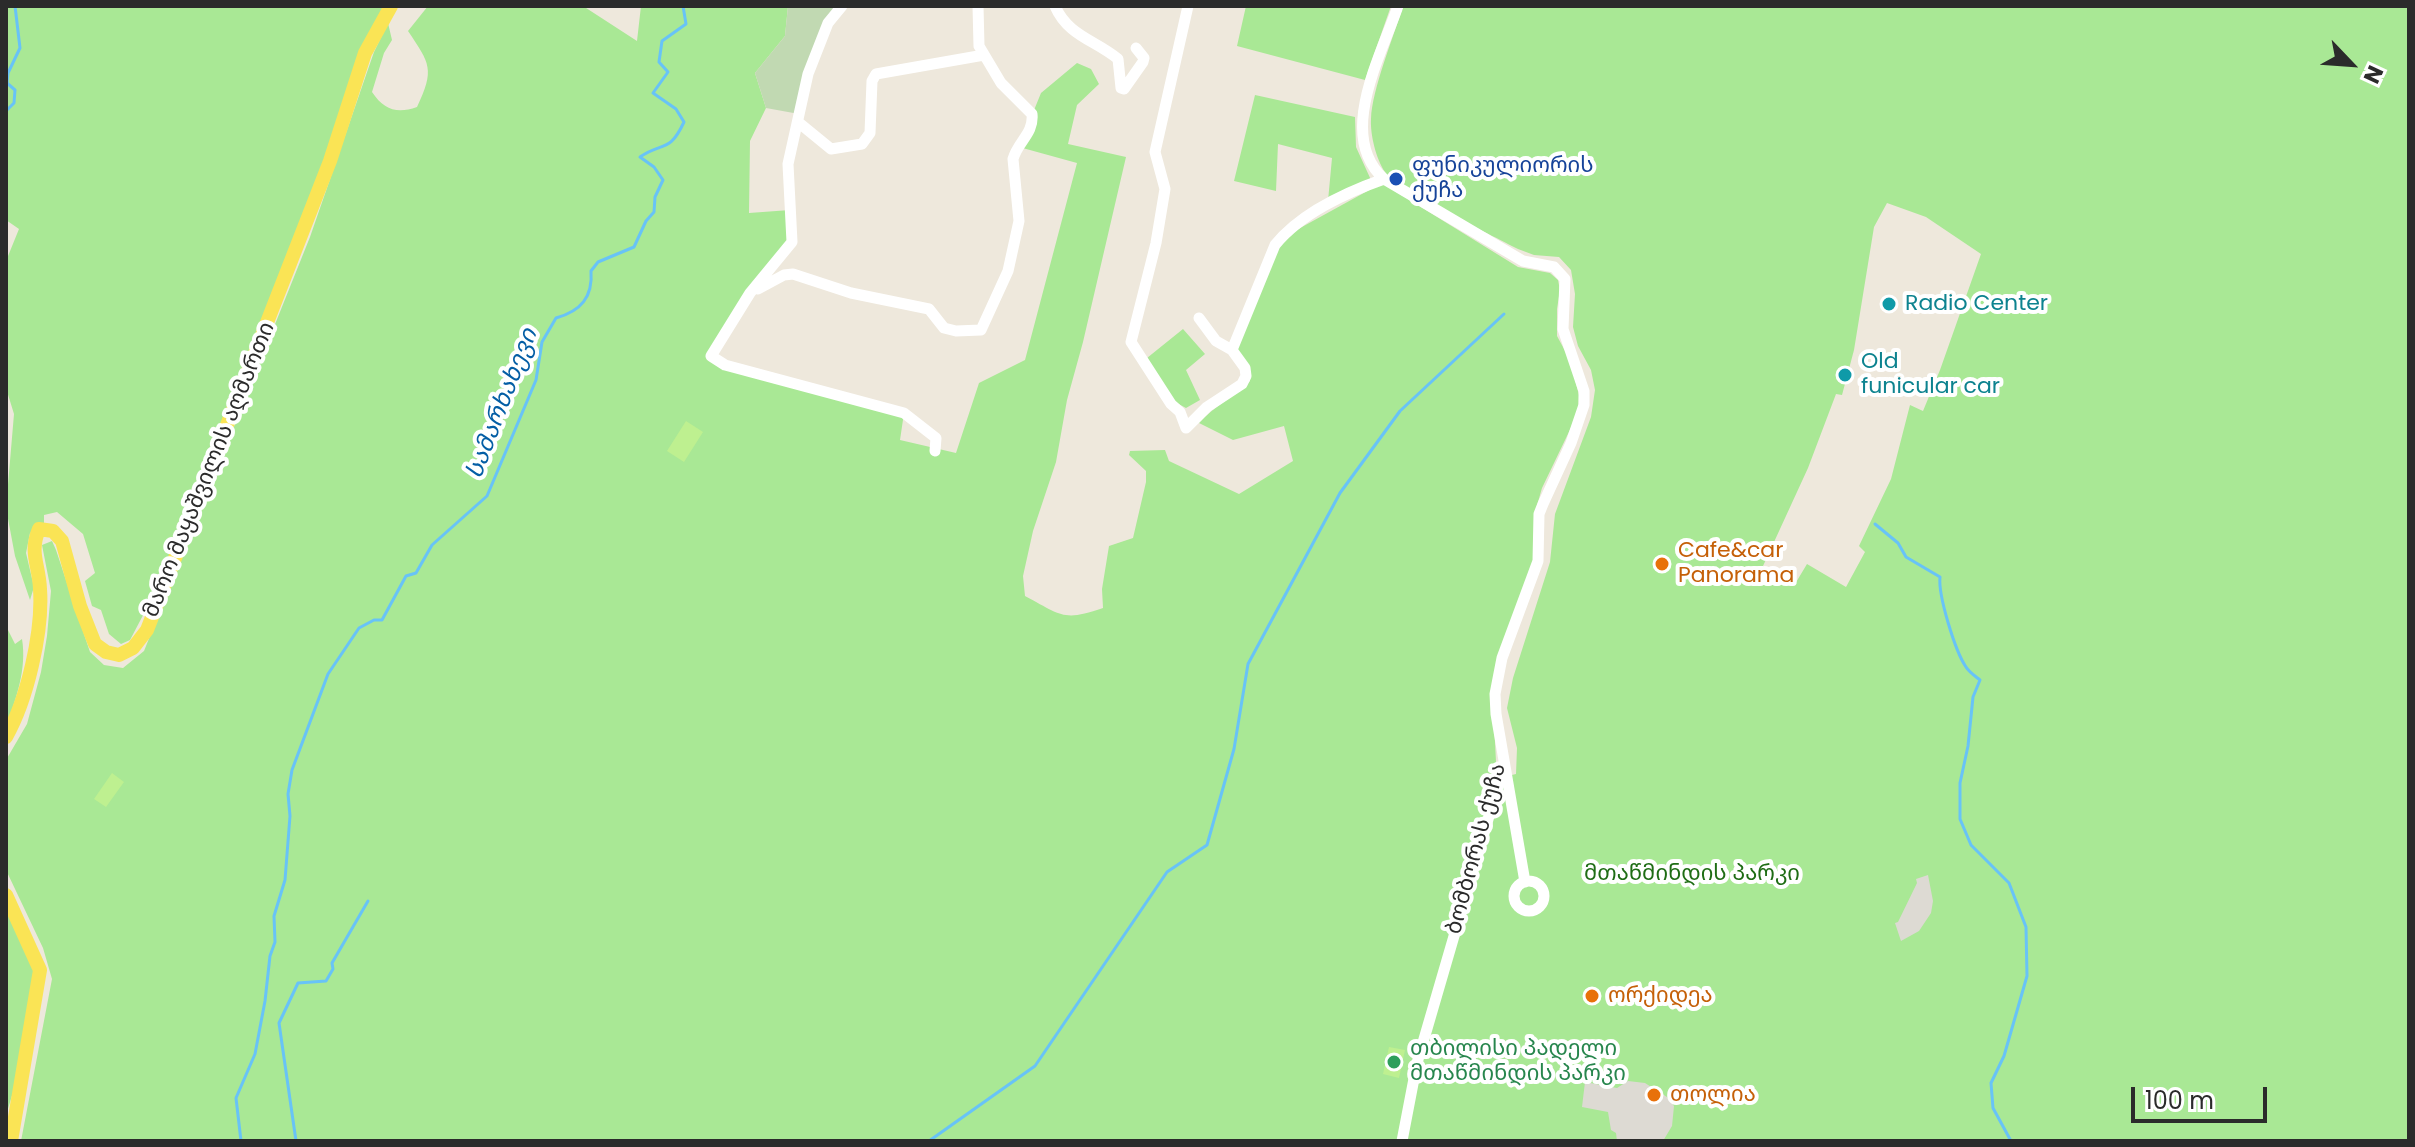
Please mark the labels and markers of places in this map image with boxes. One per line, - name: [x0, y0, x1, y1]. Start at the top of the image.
- place label: ფუნიკულიორის ქუჩა: [1412, 153, 1593, 204]
- marker: ფუნიკულიორის ქუჩა: [1387, 170, 1405, 188]
- place label: Radio Center: [1905, 291, 2048, 317]
- marker: Radio Center: [1880, 295, 1898, 313]
- place label: Old funicular car: [1861, 349, 2000, 400]
- marker: Old funicular car: [1836, 366, 1854, 384]
- place label: Cafe&car Panorama: [1678, 538, 1794, 590]
- marker: Cafe&car Panorama: [1653, 555, 1671, 573]
- place label: ორქიდეა: [1608, 983, 1713, 1009]
- marker: ორქიდეა: [1583, 987, 1601, 1005]
- place label: თბილისი პადელი მთაწმინდის პარკი: [1410, 1036, 1626, 1088]
- marker: თბილისი პადელი მთაწმინდის პარკი: [1385, 1053, 1403, 1071]
- place label: თოლია: [1670, 1082, 1756, 1108]
- marker: თოლია: [1645, 1086, 1663, 1104]

